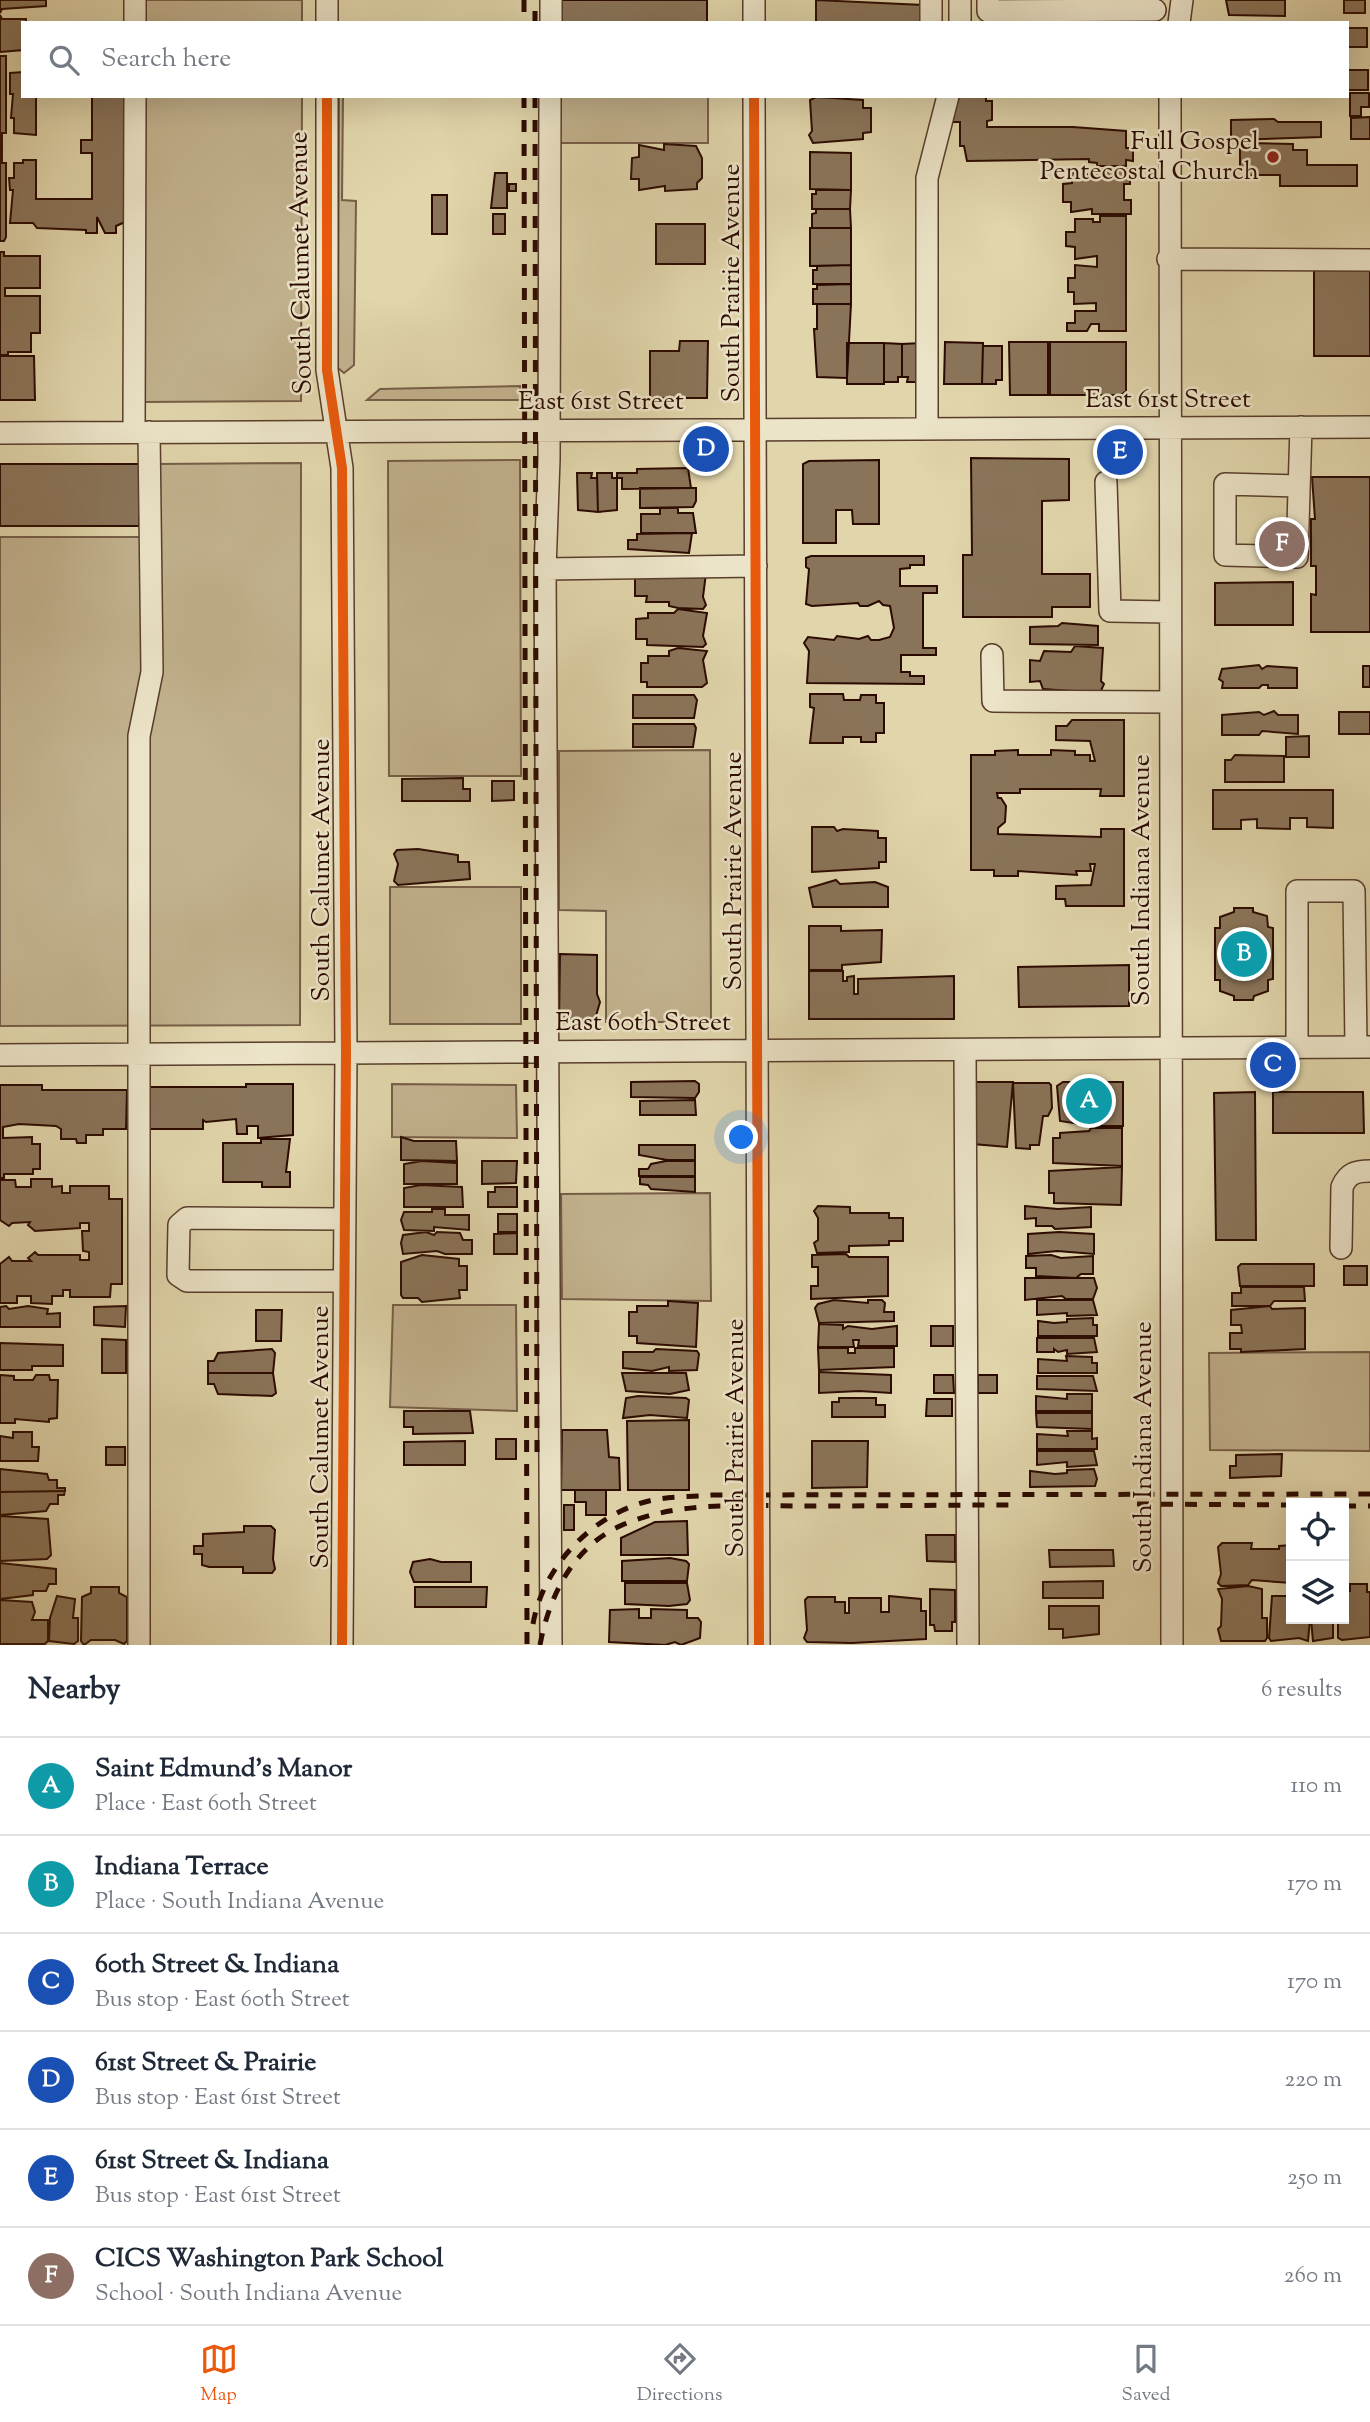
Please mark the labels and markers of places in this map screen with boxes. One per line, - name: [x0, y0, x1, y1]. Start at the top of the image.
- place label: Full Gospel Pentecostal Church: [1040, 124, 1259, 191]
- marker: Full Gospel Pentecostal Church: [1265, 149, 1281, 165]
- pin: D: [683, 423, 729, 475]
- pin: E: [1097, 426, 1143, 478]
- pin: F: [1259, 518, 1305, 570]
- pin: B: [1221, 928, 1267, 980]
- pin: C: [1250, 1039, 1296, 1091]
- pin: A: [1066, 1075, 1112, 1127]

